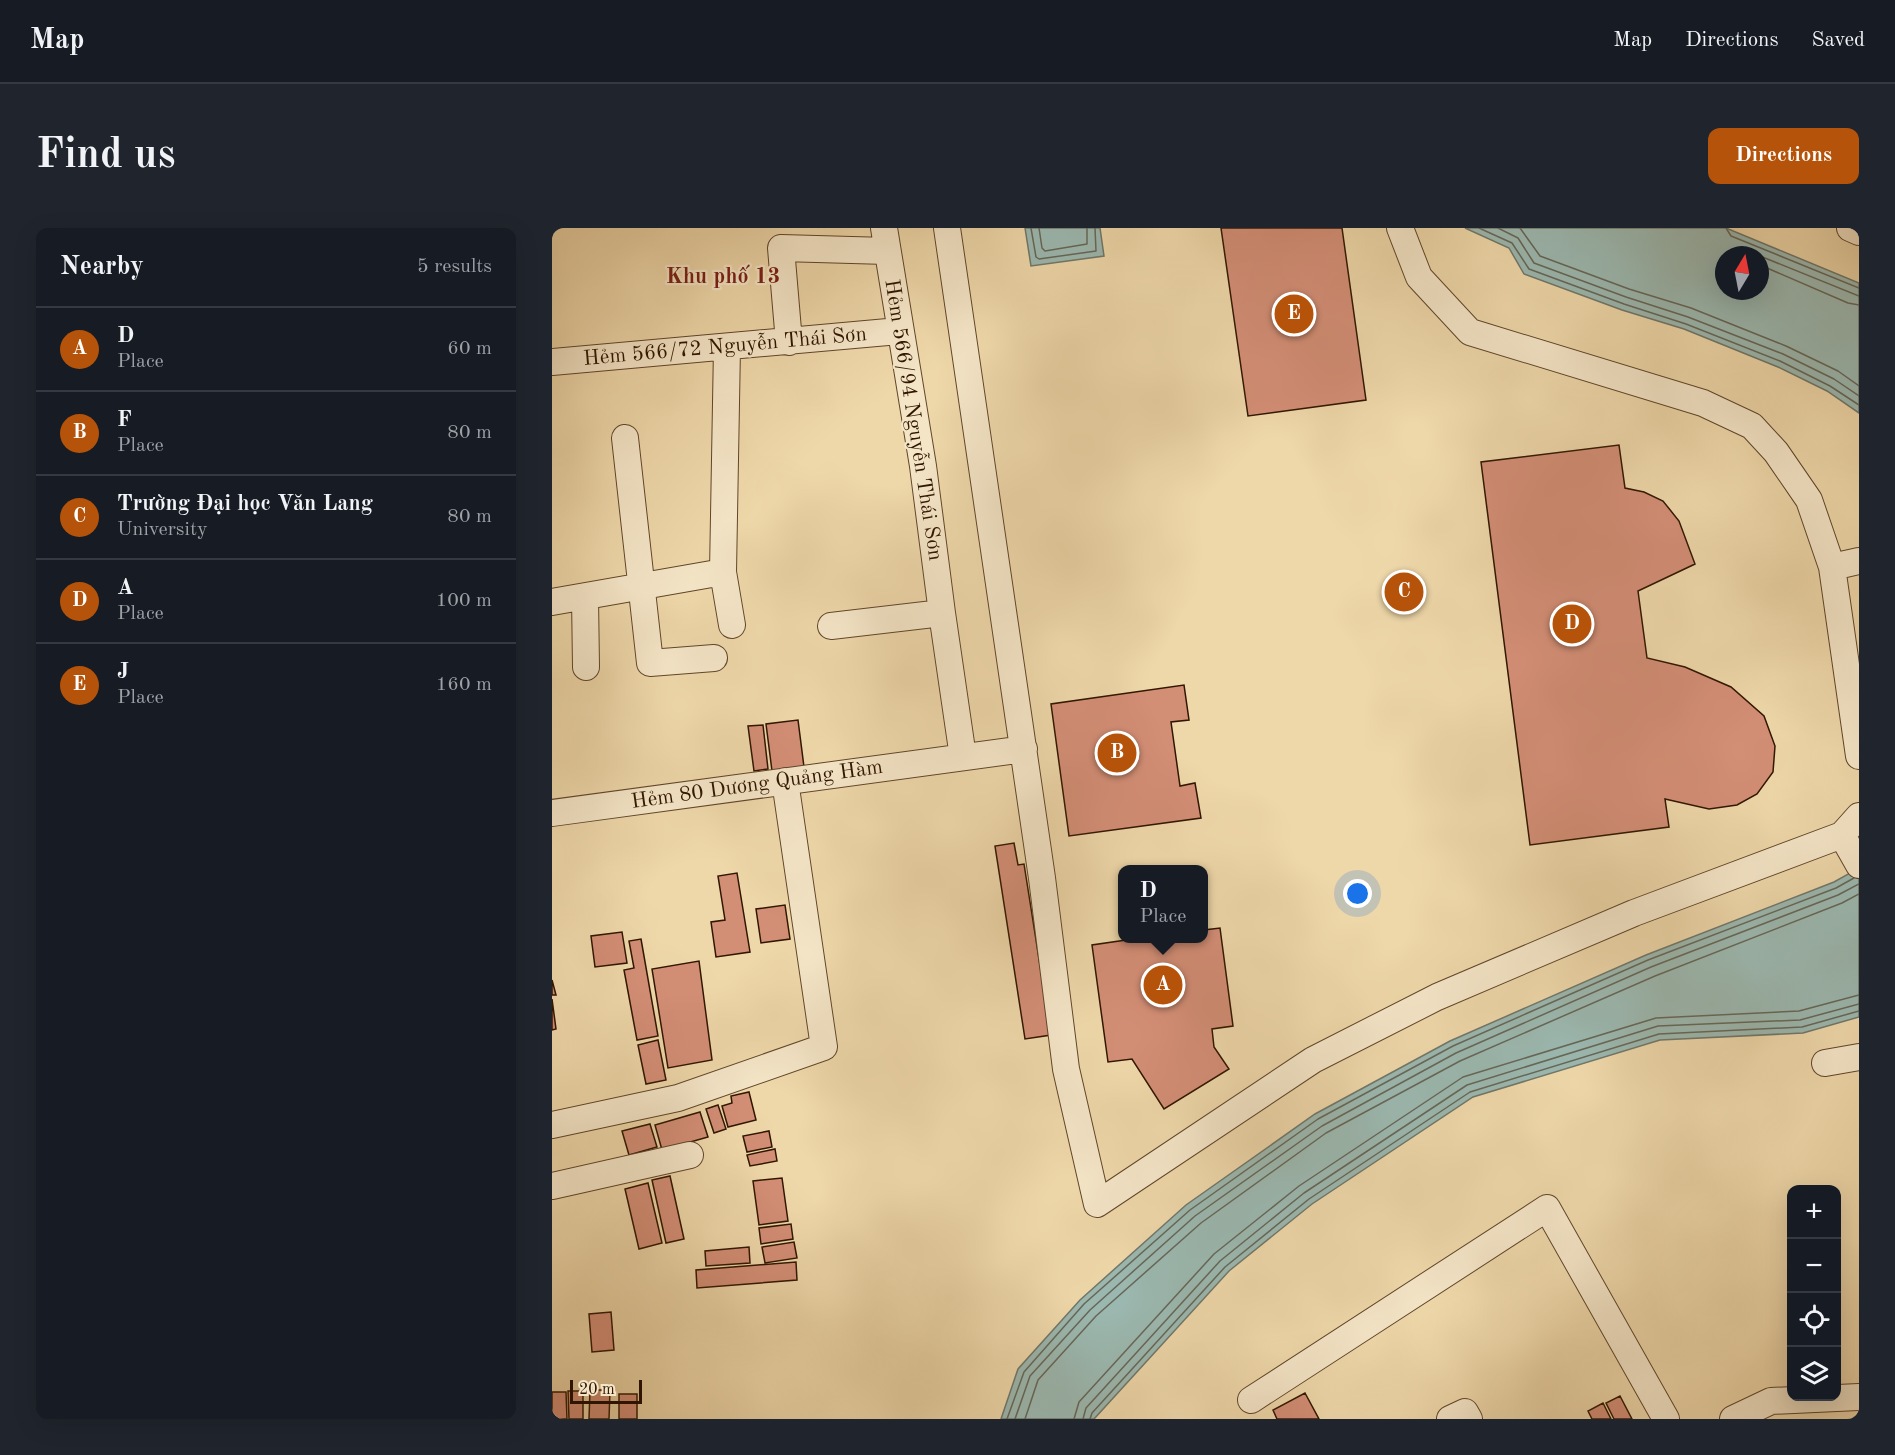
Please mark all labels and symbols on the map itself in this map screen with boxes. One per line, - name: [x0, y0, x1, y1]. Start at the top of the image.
- north arrow: [1715, 246, 1769, 300]
- district label: Khu phố 13: [666, 264, 780, 288]
- street label: Hẻm 566/94 Nguyễn Thái Sơn: [880, 278, 948, 562]
- pin: E: [1274, 292, 1314, 337]
- street label: Hẻm 566/72 Nguyễn Thái Sơn: [582, 322, 868, 370]
- pin: C: [1384, 570, 1424, 614]
- pin: D: [1552, 602, 1592, 646]
- pin: B: [1098, 730, 1136, 776]
- street label: Hẻm 80 Dương Quảng Hàm: [630, 757, 884, 813]
- your location: [1343, 879, 1372, 908]
- pin: A: [1144, 962, 1182, 1008]
- scale bar: [570, 1377, 642, 1404]

